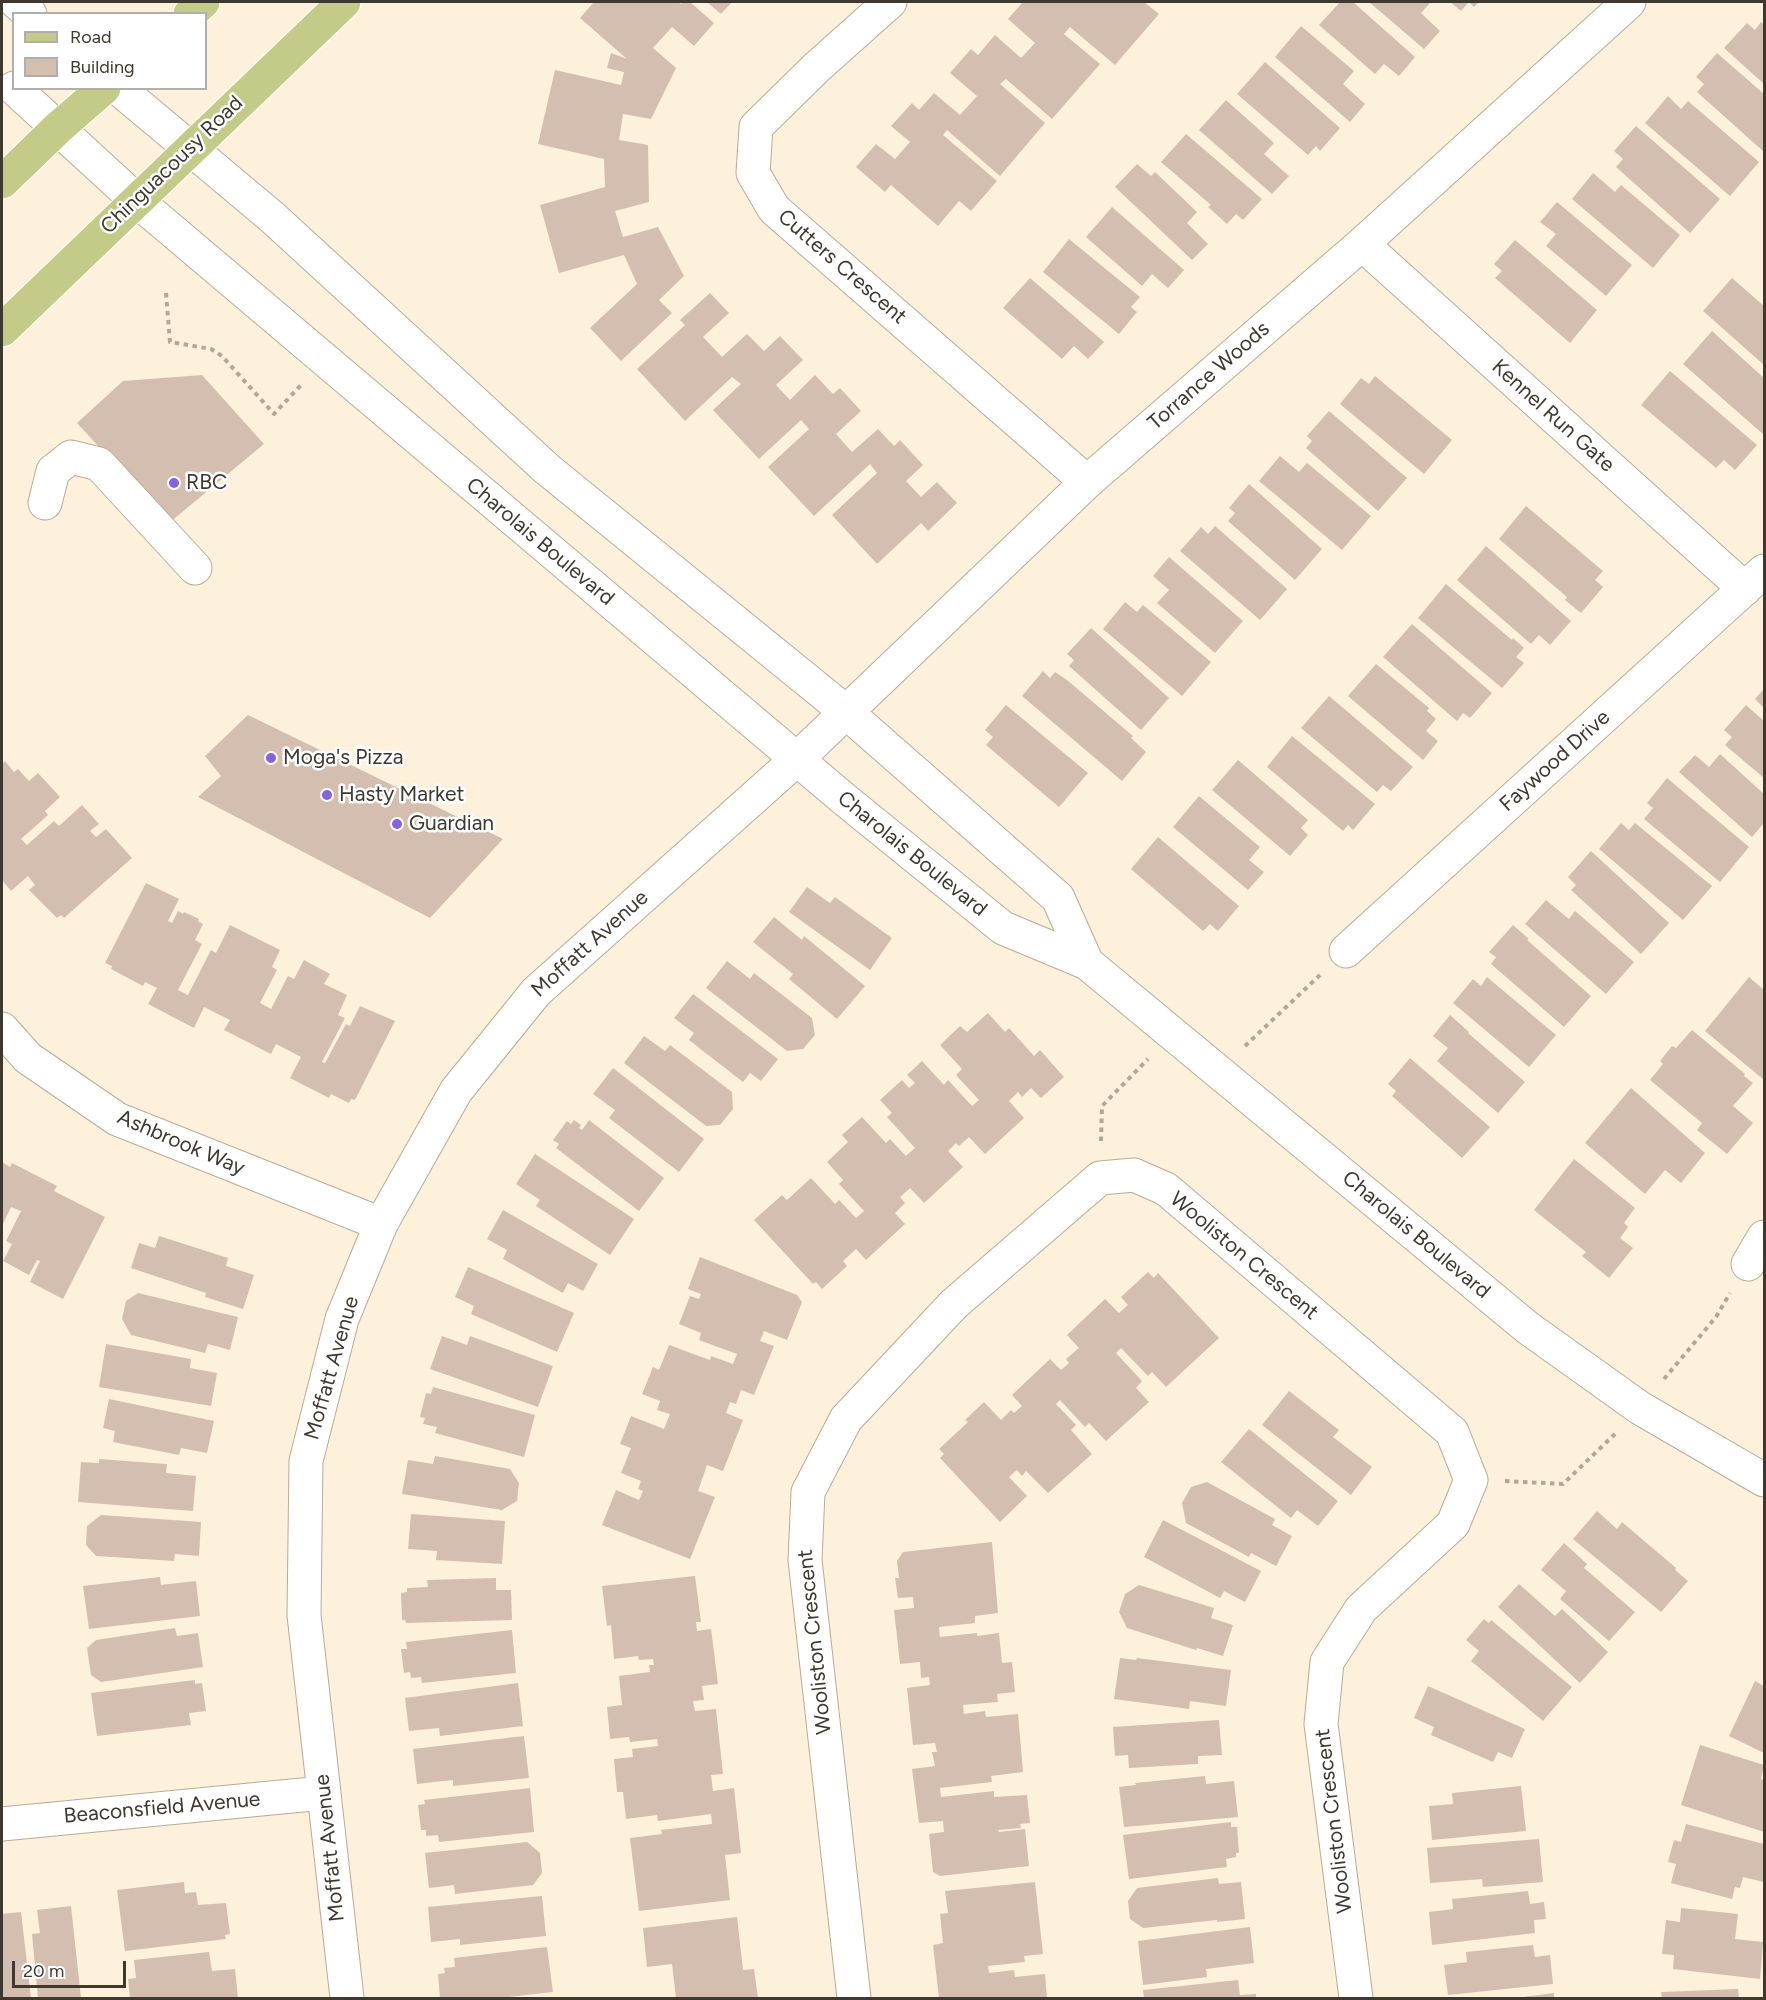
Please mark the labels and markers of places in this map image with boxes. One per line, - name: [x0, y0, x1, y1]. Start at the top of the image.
- place label: RBC: [186, 470, 227, 496]
- marker: RBC: [167, 476, 181, 490]
- place label: Moga's Pizza: [283, 745, 404, 771]
- marker: Moga's Pizza: [264, 751, 278, 765]
- place label: Hasty Market: [339, 782, 464, 808]
- marker: Hasty Market: [320, 788, 334, 802]
- place label: Guardian: [409, 811, 494, 837]
- marker: Guardian: [390, 817, 404, 831]

